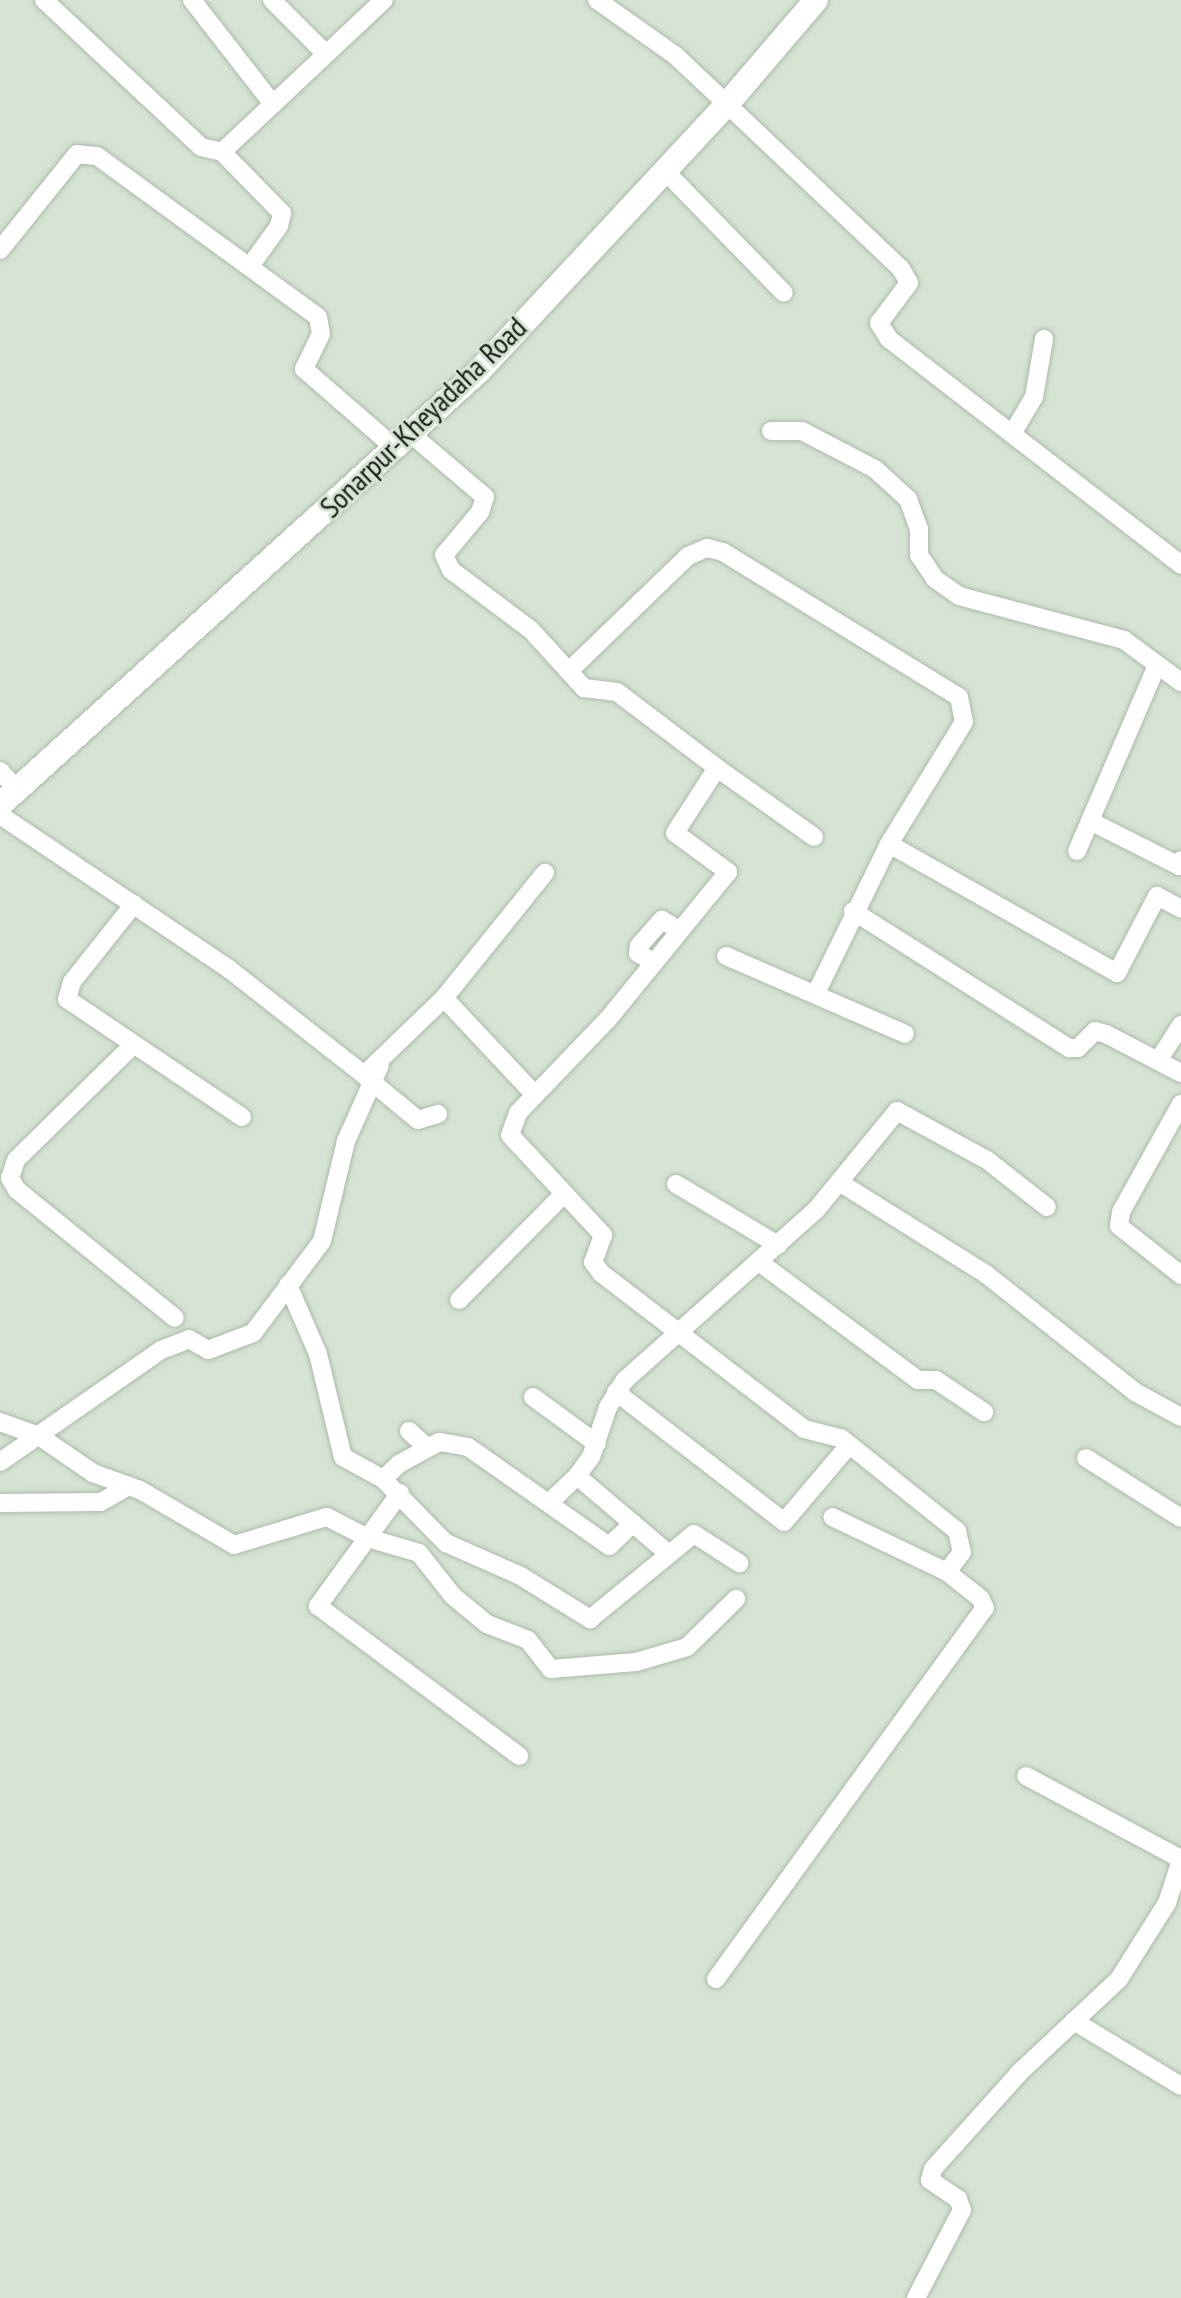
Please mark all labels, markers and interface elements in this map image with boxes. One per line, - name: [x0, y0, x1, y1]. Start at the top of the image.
- street label: Sonarpur-Kheyadaha Road: [312, 309, 534, 525]

